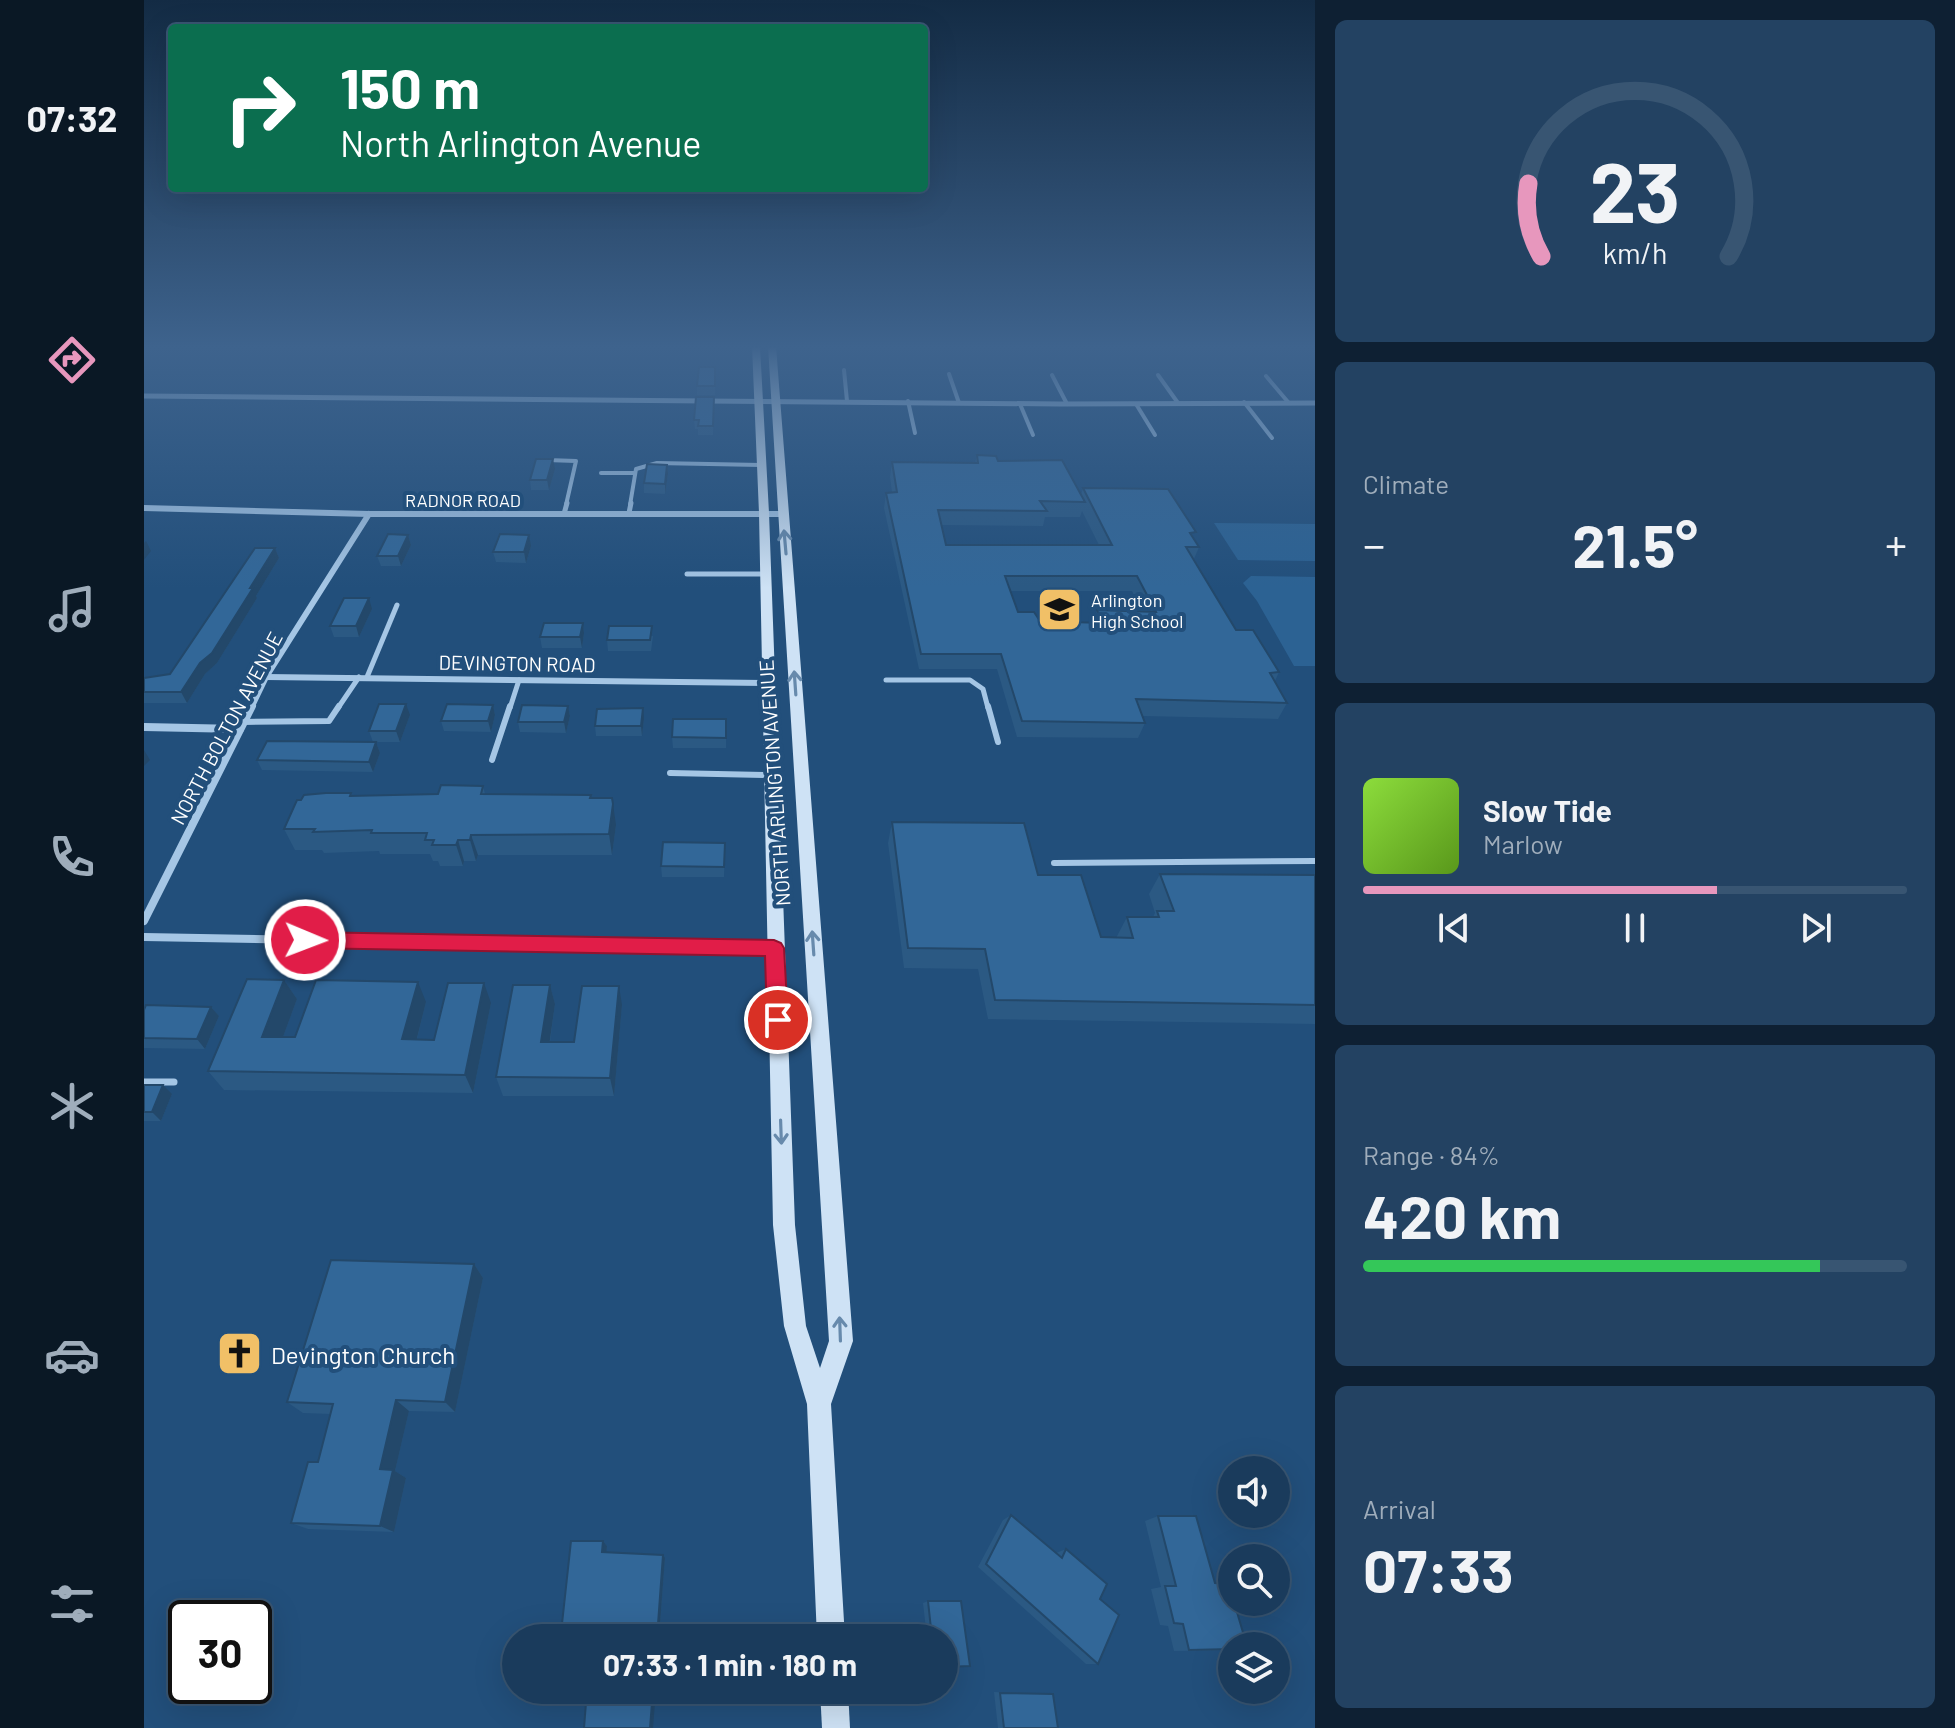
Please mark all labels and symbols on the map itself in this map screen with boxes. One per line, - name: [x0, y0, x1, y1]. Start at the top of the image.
- street label: RADNOR ROAD: [405, 489, 521, 511]
- one-way arrow: [777, 529, 792, 556]
- school or university icon: Arlington High School: [1036, 586, 1084, 634]
- place label: Arlington High School: [1091, 589, 1184, 632]
- street label: NORTH BOLTON AVENUE: [165, 628, 287, 828]
- street label: DEVINGTON ROAD: [438, 650, 596, 676]
- street label: NORTH ARLINGTON AVENUE: [753, 659, 795, 907]
- one-way arrow: [787, 670, 802, 697]
- position arrow: [263, 898, 347, 982]
- one-way arrow: [805, 930, 820, 957]
- pin: [744, 986, 812, 1054]
- one-way arrow: [773, 1118, 788, 1145]
- one-way arrow: [833, 1316, 848, 1343]
- church icon: Devington Church: [216, 1330, 264, 1378]
- place label: Devington Church: [271, 1340, 455, 1369]
- speed limit sign: 30: [168, 1600, 272, 1704]

